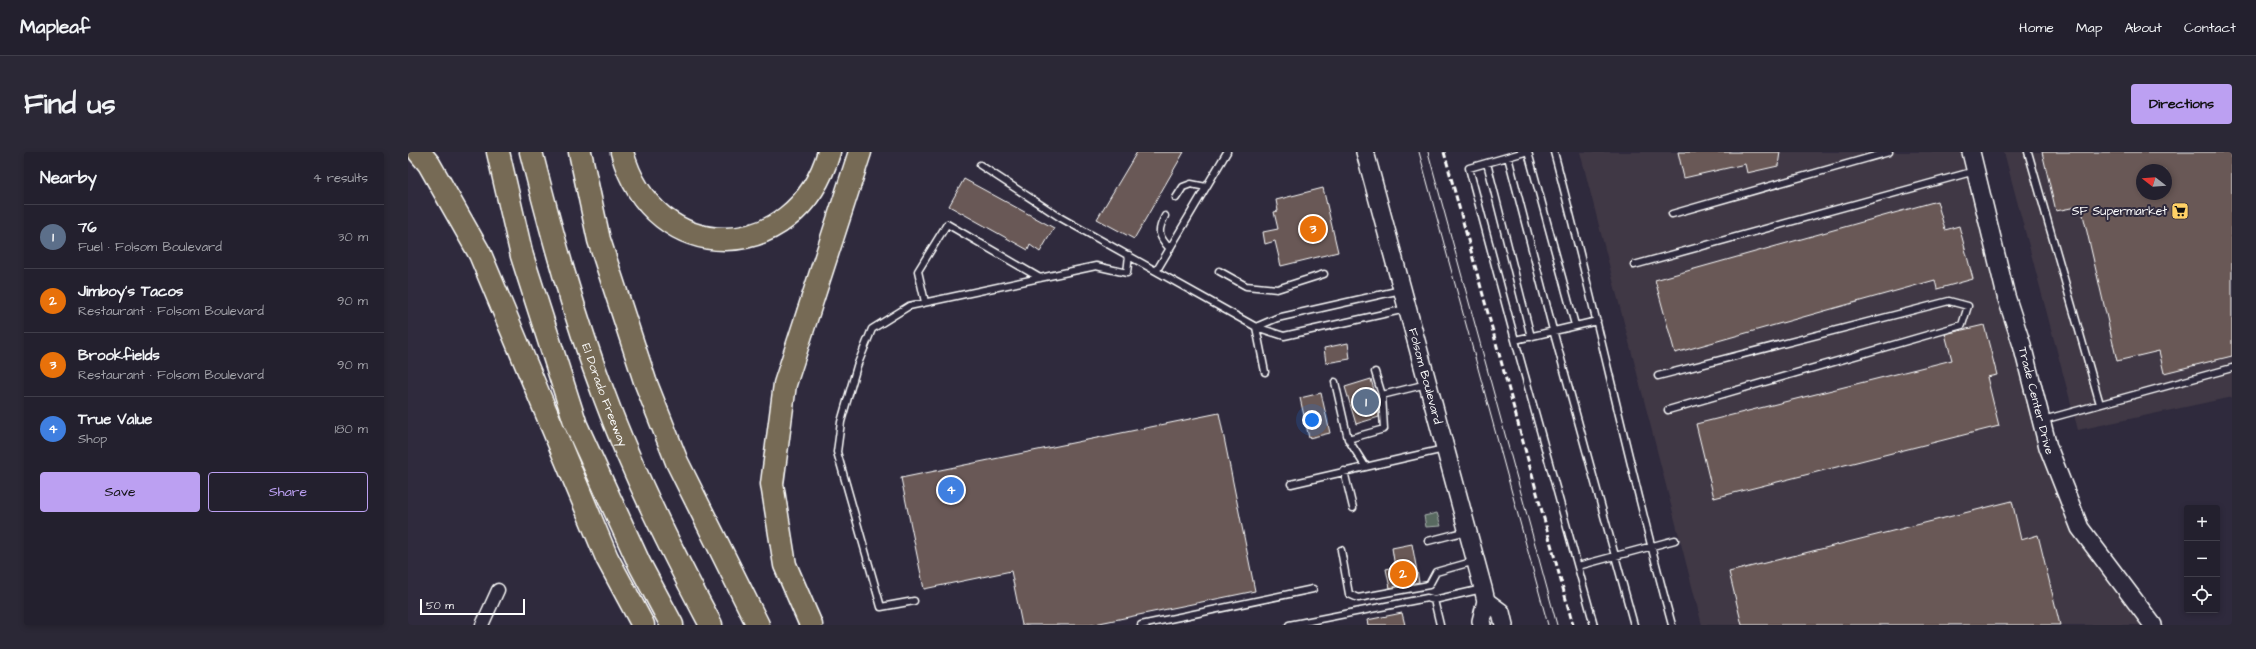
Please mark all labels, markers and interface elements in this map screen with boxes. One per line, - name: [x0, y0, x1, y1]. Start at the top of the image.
- text: Mapleaf: [20, 14, 90, 41]
- text: Home: [2019, 18, 2054, 38]
- text: Map: [2076, 18, 2102, 38]
- text: About: [2124, 18, 2162, 38]
- text: Contact: [2184, 18, 2236, 38]
- button: Directions: [2131, 84, 2232, 124]
- text: Find us: [24, 85, 115, 124]
- north arrow: [2136, 164, 2172, 200]
- text: Nearby: [40, 166, 97, 190]
- text: 4 results: [313, 169, 368, 187]
- supermarket icon: SF Supermarket: [2170, 201, 2190, 221]
- place label: SF Supermarket: [2072, 203, 2167, 220]
- pin: 3: [1300, 214, 1326, 244]
- text: 76: [78, 217, 97, 238]
- text: 1: [52, 228, 54, 246]
- text: 30 m: [338, 228, 368, 246]
- text: Fuel · Folsom Boulevard: [78, 238, 222, 256]
- text: Jimboy's Tacos: [78, 281, 183, 302]
- text: 2: [49, 292, 57, 310]
- text: 90 m: [337, 292, 368, 310]
- text: Restaurant · Folsom Boulevard: [78, 302, 264, 320]
- street label: Folsom Boulevard: [1405, 326, 1447, 426]
- street label: El Dorado Freeway: [578, 341, 632, 450]
- text: Brookfields: [78, 345, 160, 366]
- street label: Trade Center Drive: [2014, 345, 2059, 457]
- text: 3: [50, 356, 56, 374]
- text: 90 m: [337, 356, 368, 374]
- text: Restaurant · Folsom Boulevard: [78, 366, 264, 384]
- pin: 1: [1353, 387, 1379, 417]
- text: True Value: [78, 409, 153, 430]
- your location: [1302, 410, 1322, 430]
- text: 4: [49, 420, 57, 438]
- text: 180 m: [334, 420, 368, 438]
- text: Shop: [78, 430, 107, 448]
- button: Save: [40, 472, 200, 512]
- button: Share: [208, 472, 368, 512]
- pin: 4: [938, 475, 964, 505]
- map controls: [2184, 505, 2220, 613]
- button: +: [2184, 505, 2220, 541]
- button: −: [2184, 541, 2220, 577]
- pin: 2: [1390, 559, 1416, 589]
- button: locate: [2184, 577, 2220, 613]
- scale bar: [420, 597, 525, 616]
- text: 50 m: [426, 598, 454, 613]

